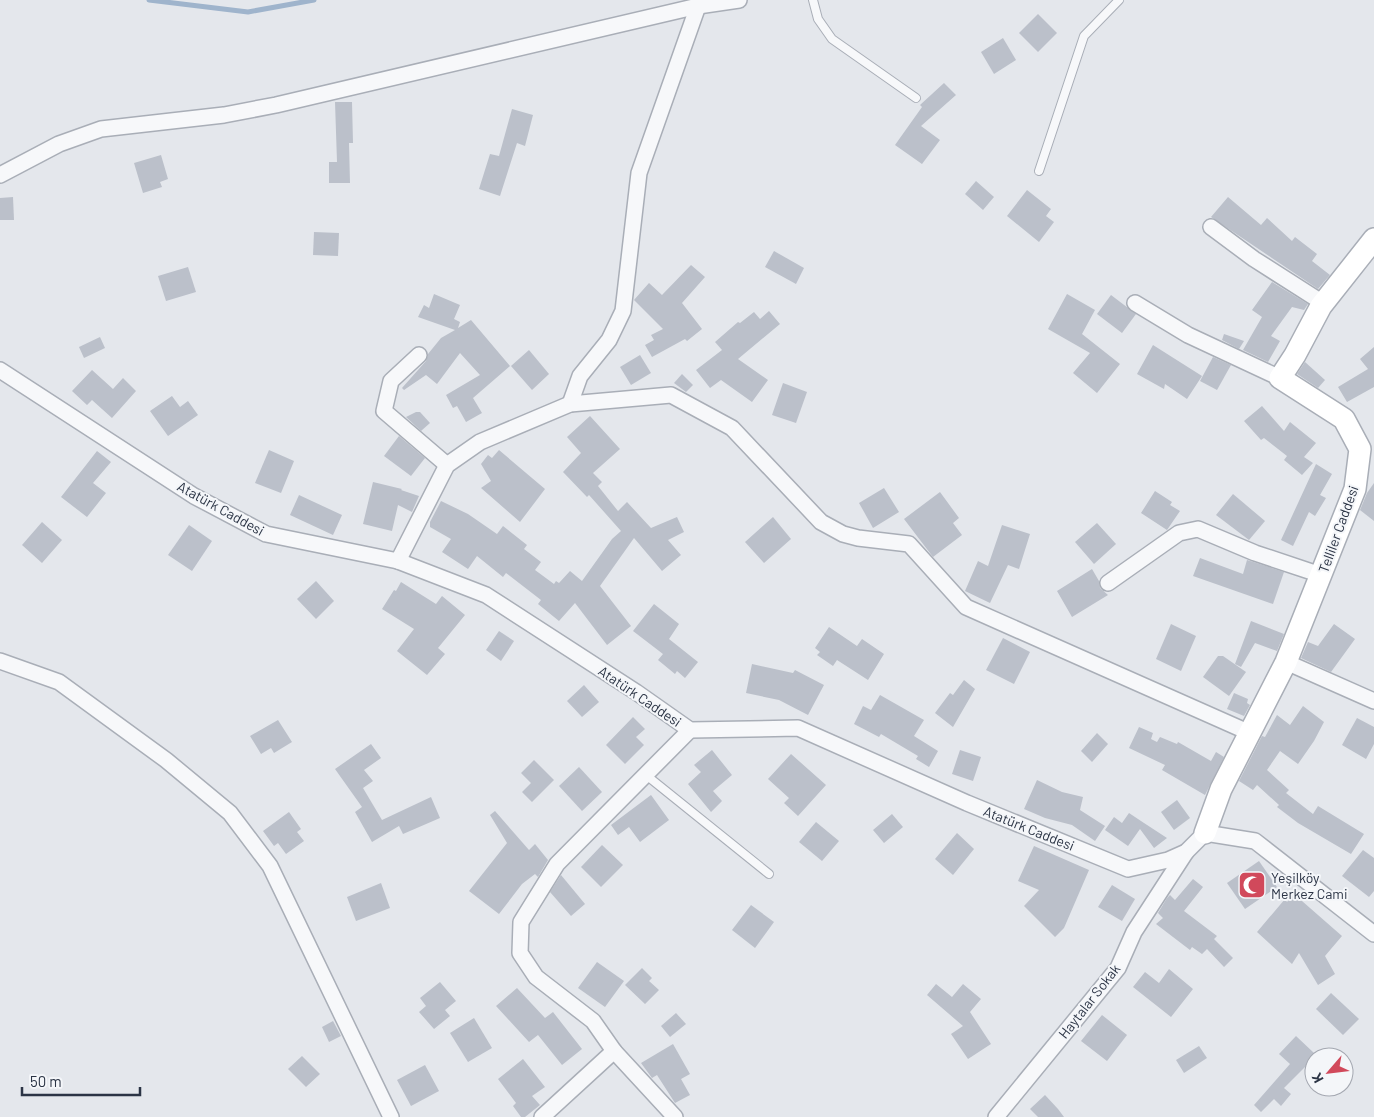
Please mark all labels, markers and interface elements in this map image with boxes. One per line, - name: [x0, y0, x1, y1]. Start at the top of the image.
- street label: Atatürk Caddesi: [175, 477, 267, 539]
- street label: Telliler Caddesi: [1314, 483, 1362, 575]
- street label: Atatürk Caddesi: [595, 662, 685, 730]
- street label: Atatürk Caddesi: [981, 802, 1077, 854]
- place label: Yeşilköy Merkez Cami: [1271, 869, 1348, 902]
- mosque icon: Yeşilköy Merkez Cami: [1237, 870, 1267, 900]
- street label: Haytalar Sokak: [1055, 960, 1123, 1042]
- north arrow: [1304, 1047, 1354, 1097]
- scale bar: [22, 1064, 140, 1096]
- text: K: [1307, 1070, 1327, 1086]
- text: 50 m: [30, 1072, 62, 1090]

